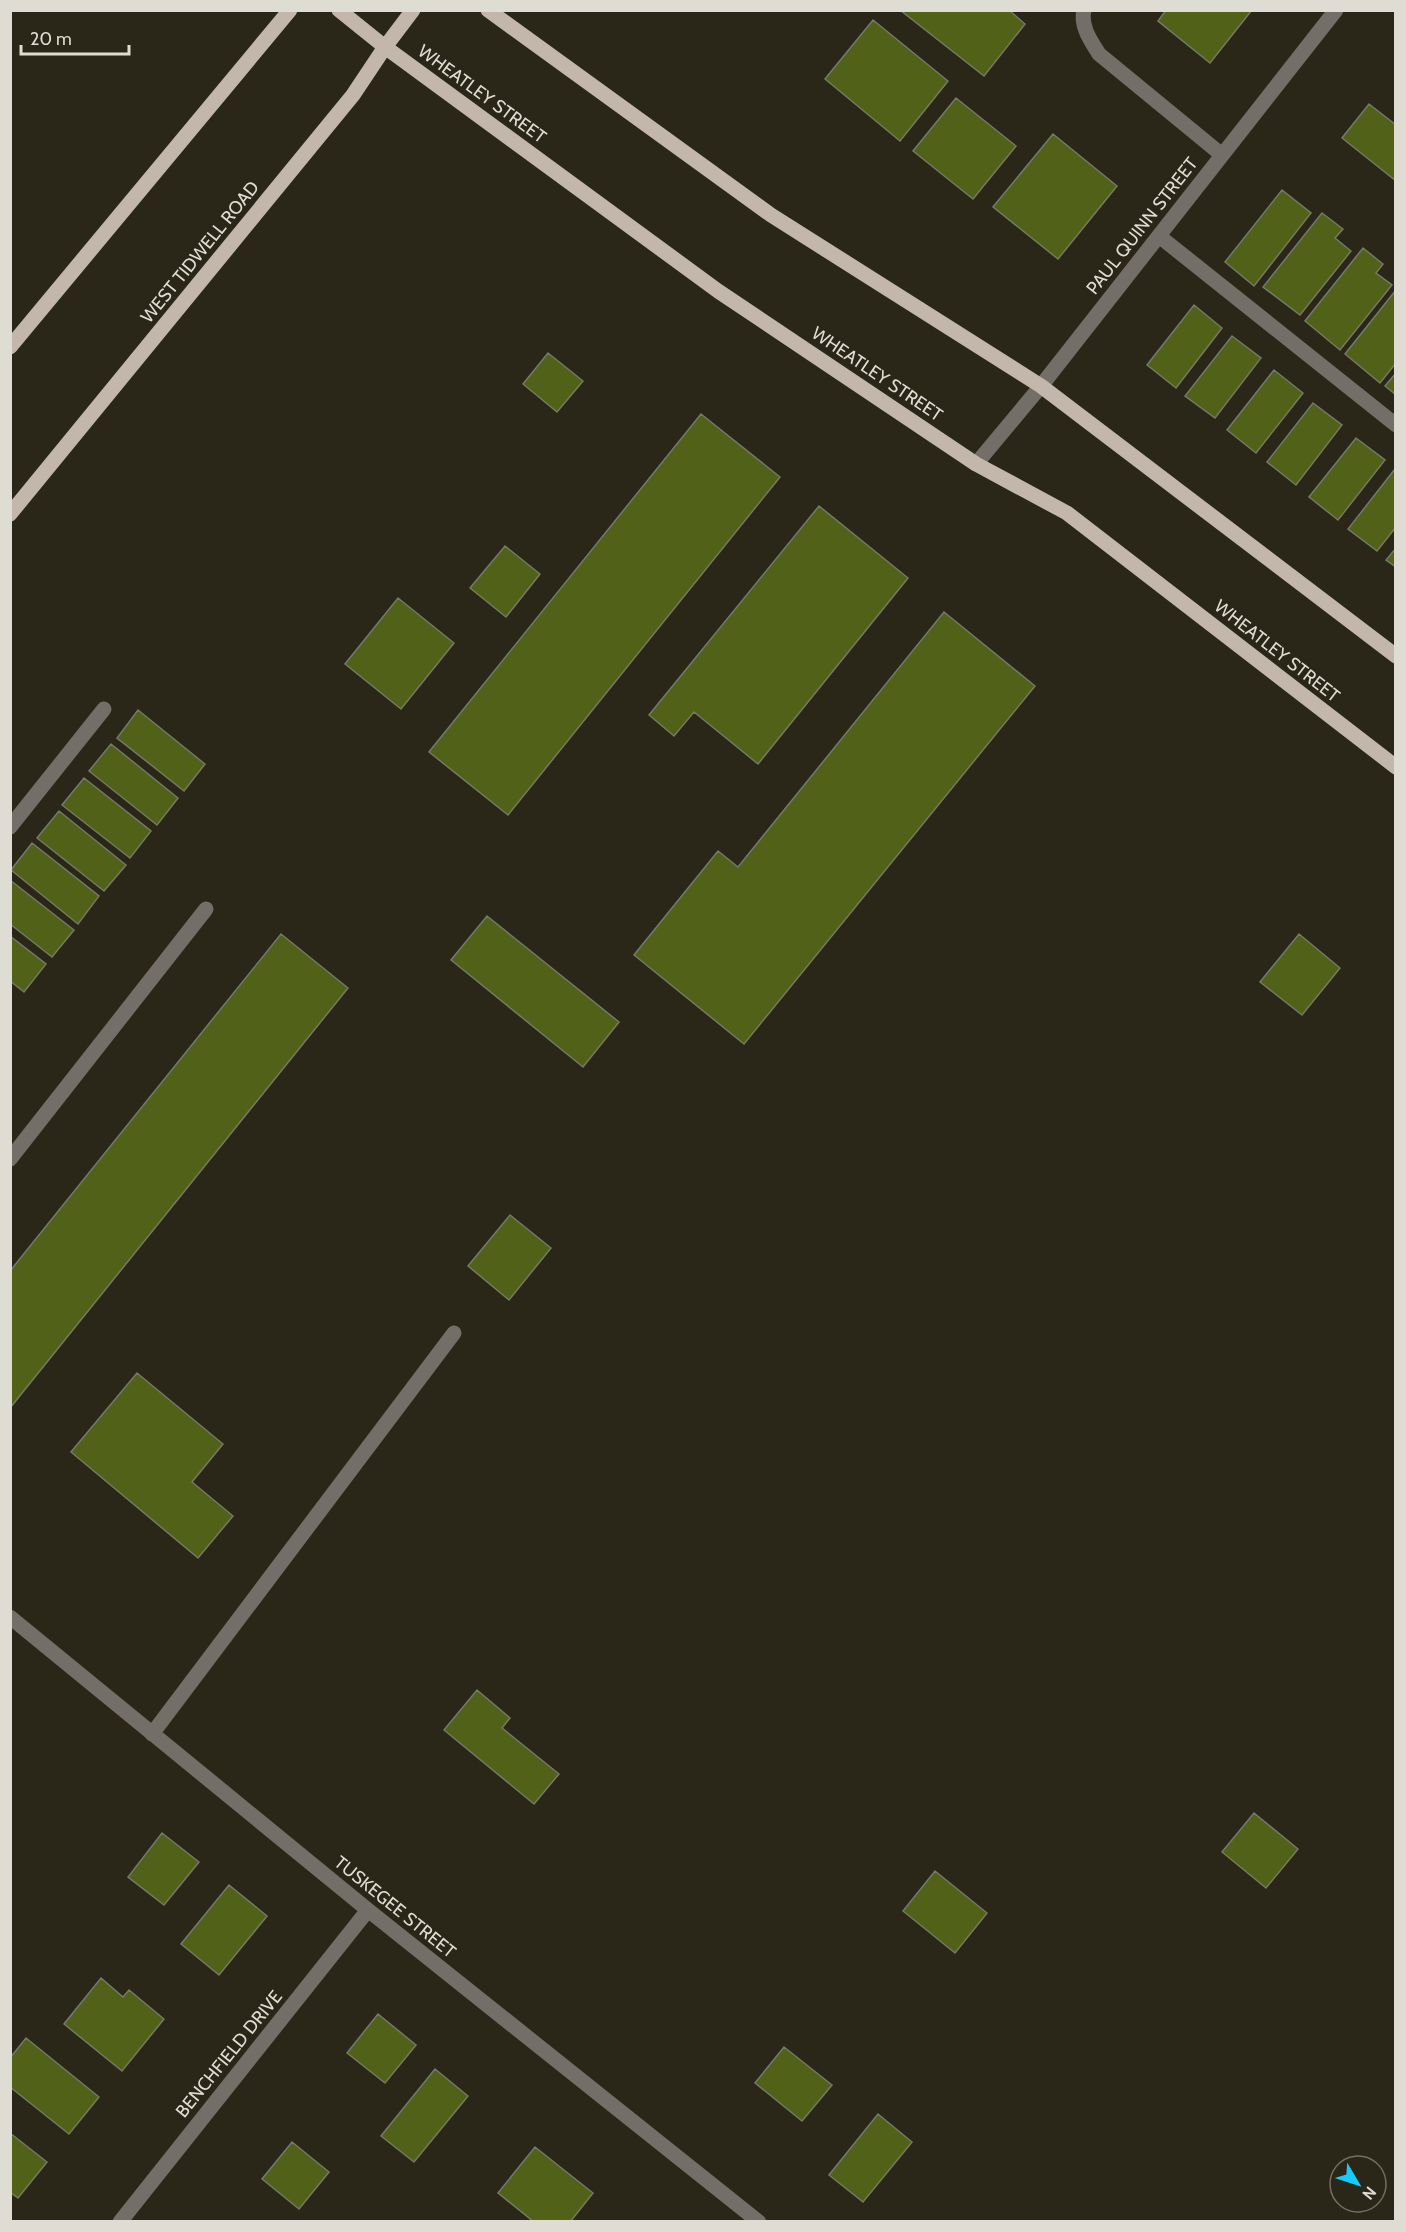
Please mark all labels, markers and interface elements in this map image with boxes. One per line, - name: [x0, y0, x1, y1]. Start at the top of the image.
- scale bar: [21, 18, 129, 56]
- text: 20 m: [30, 28, 72, 50]
- street label: WHEATLEY STREET: [414, 40, 551, 148]
- street label: PAUL QUINN STREET: [1082, 153, 1203, 299]
- street label: WEST TIDWELL ROAD: [136, 177, 264, 327]
- street label: WHEATLEY STREET: [807, 322, 947, 426]
- street label: WHEATLEY STREET: [1210, 595, 1344, 707]
- street label: TUSKEGEE STREET: [330, 1851, 460, 1963]
- street label: BENCHFIELD DRIVE: [171, 1986, 287, 2122]
- north arrow: [1328, 2154, 1388, 2214]
- text: N: [1358, 2183, 1380, 2203]

